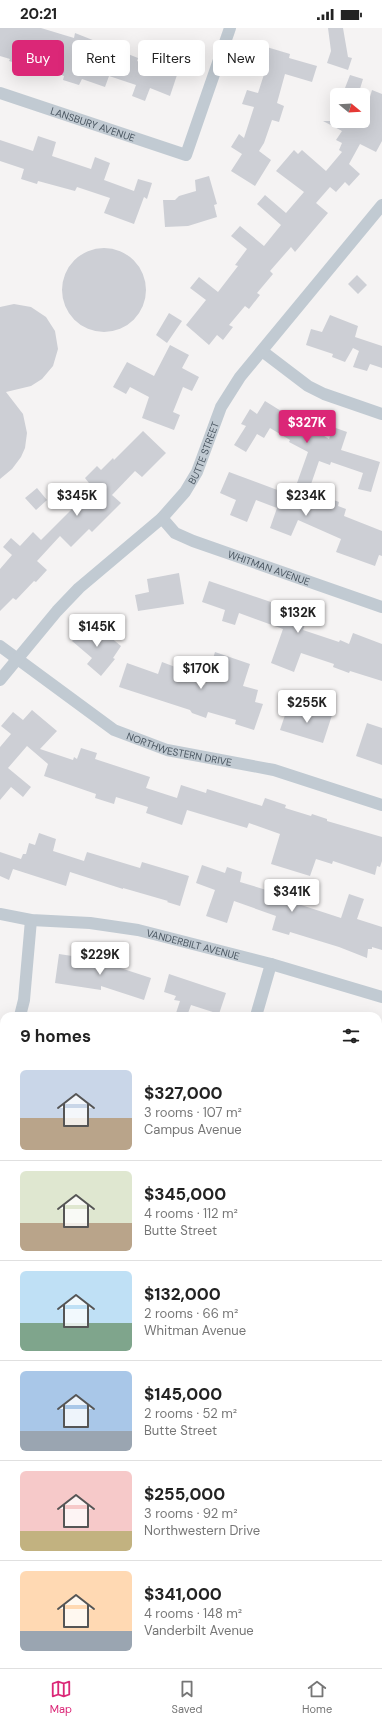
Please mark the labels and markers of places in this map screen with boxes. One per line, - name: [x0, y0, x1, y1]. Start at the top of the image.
- pin: $327K: [279, 410, 335, 444]
- pin: $345K: [49, 483, 105, 517]
- pin: $234K: [278, 483, 334, 517]
- pin: $132K: [270, 600, 326, 634]
- pin: $145K: [69, 614, 125, 648]
- pin: $170K: [173, 656, 229, 690]
- pin: $255K: [279, 690, 335, 724]
- pin: $341K: [264, 879, 320, 913]
- pin: $229K: [72, 942, 128, 976]

